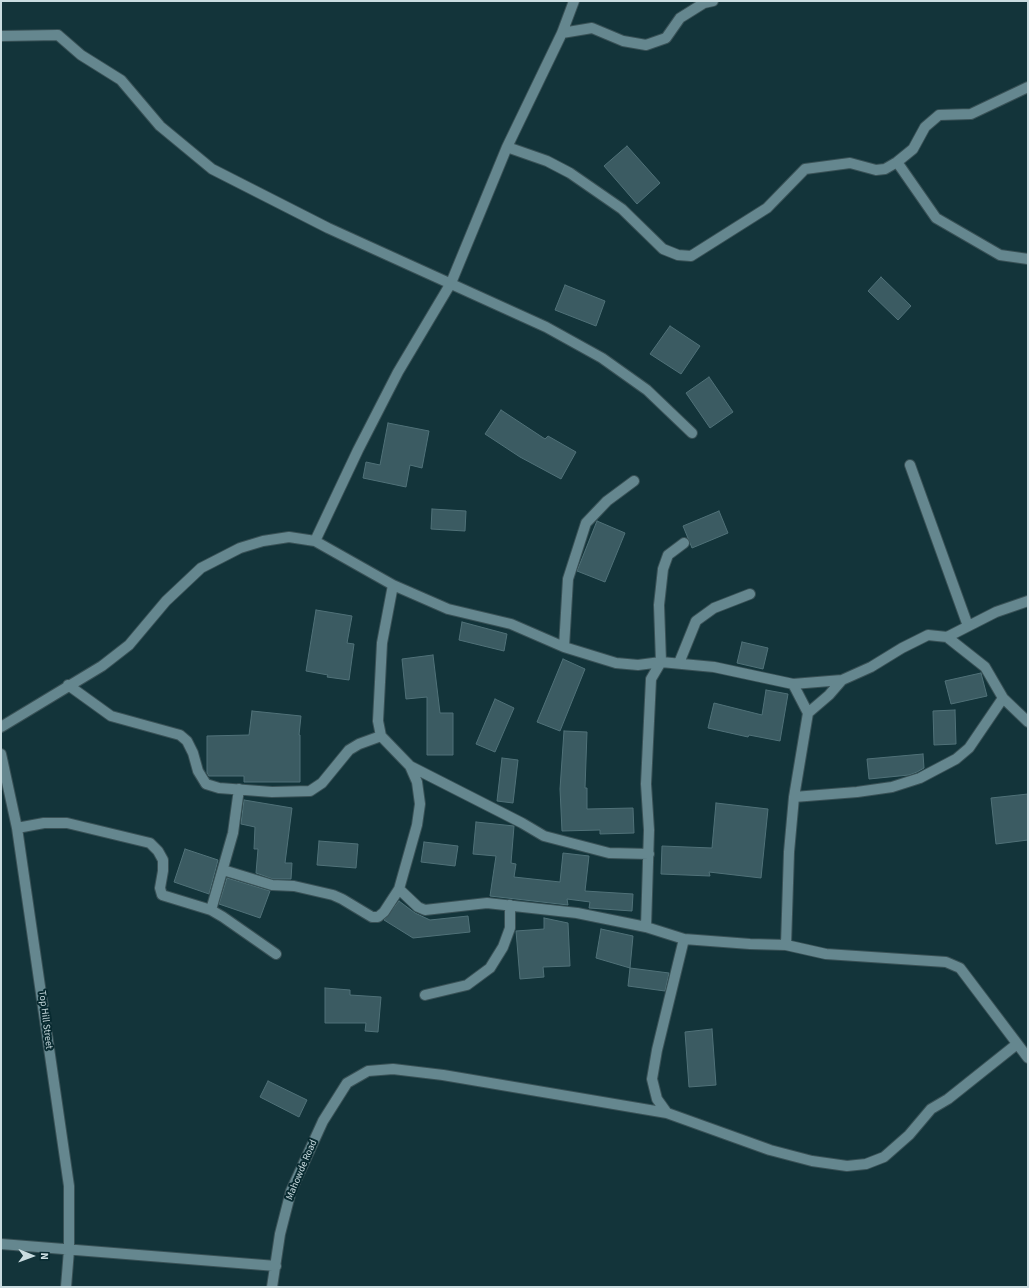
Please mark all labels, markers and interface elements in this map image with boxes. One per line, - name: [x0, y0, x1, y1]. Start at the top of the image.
- street label: Top Hill Street: [35, 990, 55, 1050]
- street label: Mahowde Road: [284, 1138, 320, 1202]
- north arrow: [12, 1236, 52, 1276]
- text: N: [37, 1252, 52, 1260]

